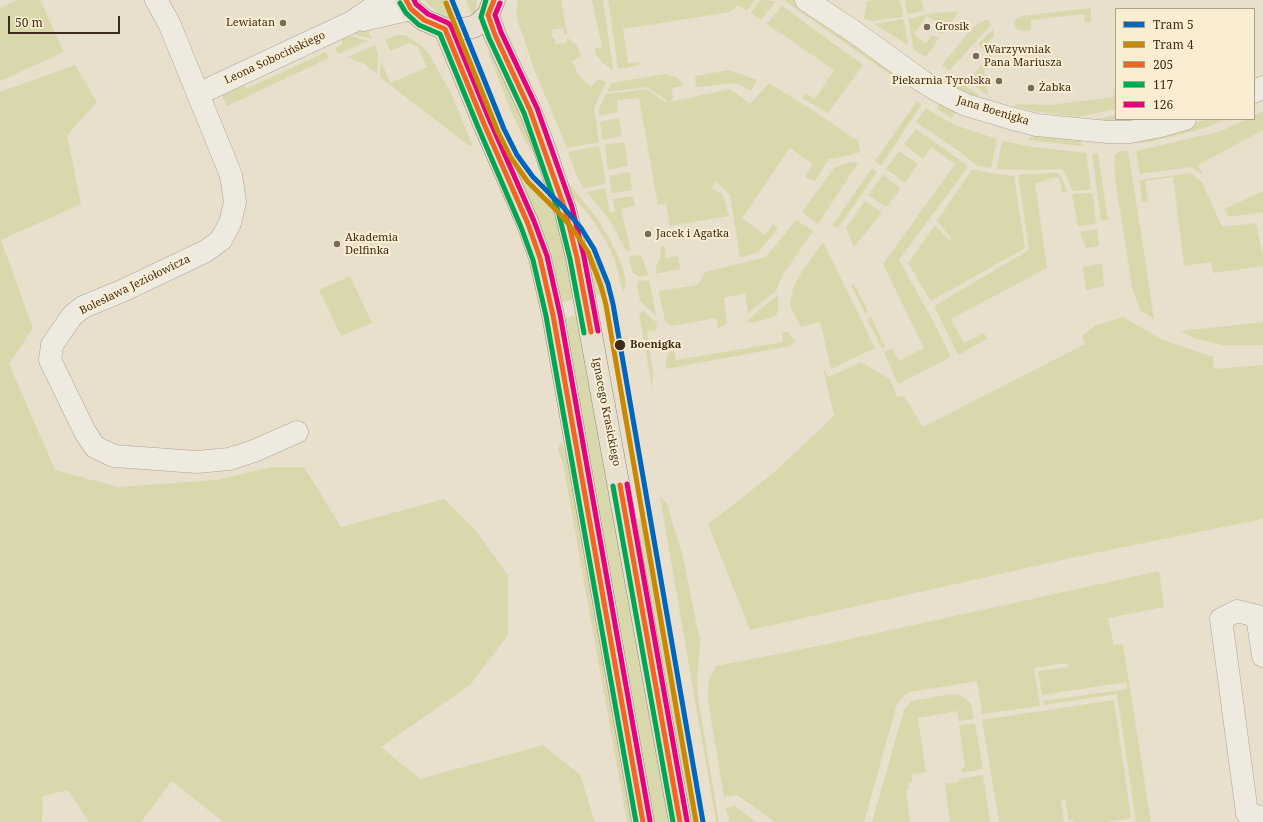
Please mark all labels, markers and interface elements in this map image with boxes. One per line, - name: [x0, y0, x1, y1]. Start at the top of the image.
- scale bar: [10, 8, 122, 34]
- legend: [1115, 8, 1255, 120]
- text: 50 m: [15, 14, 43, 31]
- place label: Lewiatan: [226, 16, 275, 30]
- text: Tram 5: [1153, 16, 1194, 33]
- marker: Lewiatan: [278, 18, 288, 28]
- place label: Grosik: [935, 20, 969, 34]
- marker: Grosik: [922, 22, 932, 32]
- street label: Leona Sobocińskiego: [222, 29, 328, 87]
- text: Tram 4: [1153, 36, 1194, 53]
- place label: Warzywniak Pana Mariusza: [984, 43, 1062, 69]
- marker: Warzywniak Pana Mariusza: [971, 51, 981, 61]
- text: 205: [1153, 56, 1173, 73]
- place label: Piekarnia Tyrolska: [892, 74, 991, 88]
- marker: Piekarnia Tyrolska: [994, 76, 1004, 86]
- text: 117: [1153, 76, 1173, 93]
- place label: Żabka: [1039, 81, 1071, 95]
- marker: Żabka: [1026, 83, 1036, 93]
- street label: Jana Boenigka: [955, 94, 1031, 128]
- text: 126: [1153, 96, 1173, 113]
- place label: Jacek i Agatka: [656, 227, 729, 241]
- marker: Jacek i Agatka: [643, 229, 653, 239]
- place label: Akademia Delfinka: [345, 231, 398, 257]
- marker: Akademia Delfinka: [332, 239, 342, 249]
- street label: Bolesława Jeziołowicza: [77, 252, 193, 318]
- marker: Boenigka: [613, 338, 627, 352]
- place label: Boenigka: [630, 338, 681, 352]
- street label: Ignacego Krasickiego: [589, 356, 623, 468]

